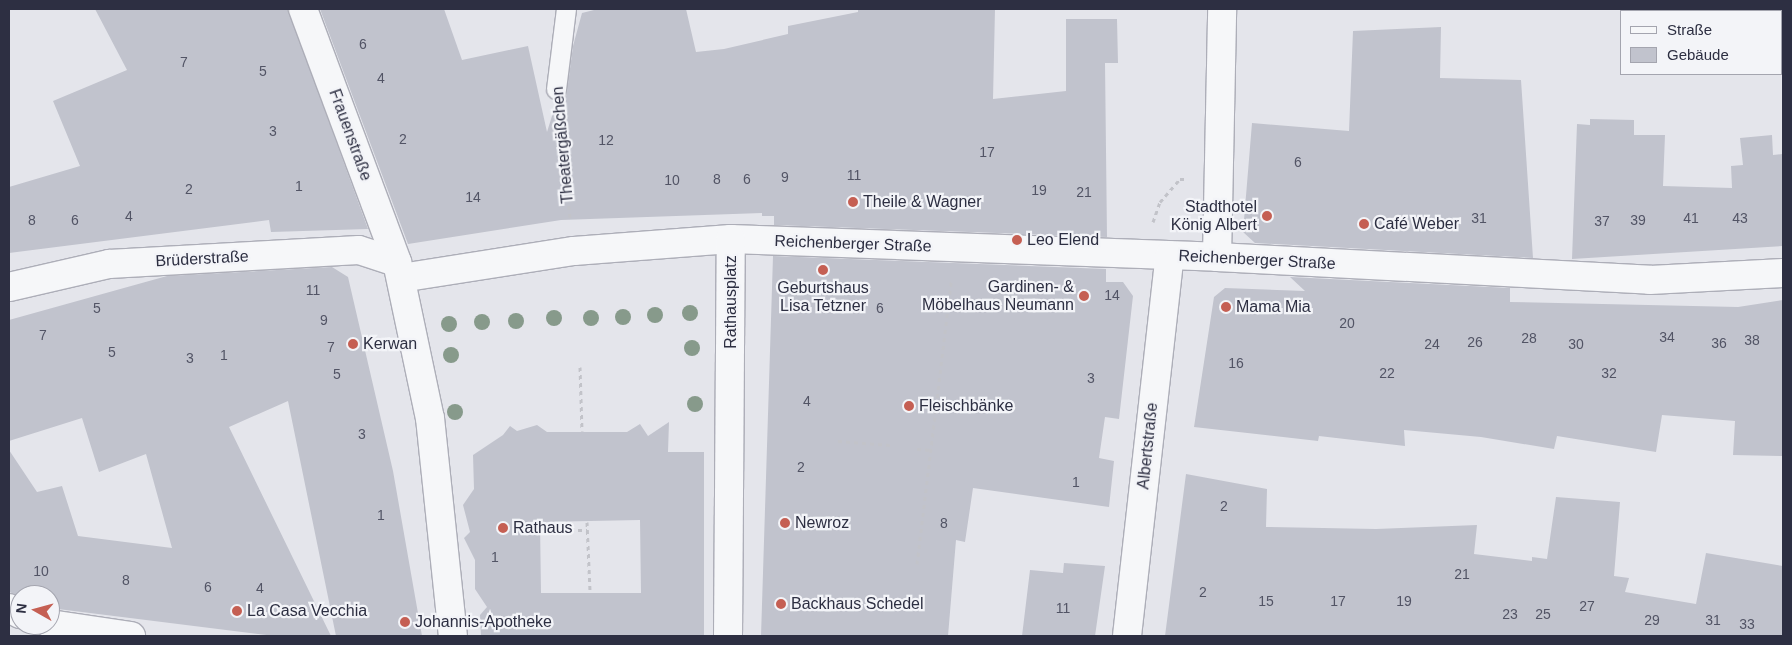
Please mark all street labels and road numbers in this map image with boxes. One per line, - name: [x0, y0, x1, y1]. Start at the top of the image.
- street label: Theatergäßchen: [548, 86, 578, 204]
- street label: Frauenstraße: [325, 87, 375, 183]
- street label: Reichenberger Straße: [774, 232, 932, 256]
- street label: Reichenberger Straße: [1178, 246, 1336, 274]
- street label: Brüderstraße: [155, 247, 249, 271]
- street label: Rathausplatz: [721, 255, 741, 349]
- street label: Albertstraße: [1134, 402, 1162, 490]

